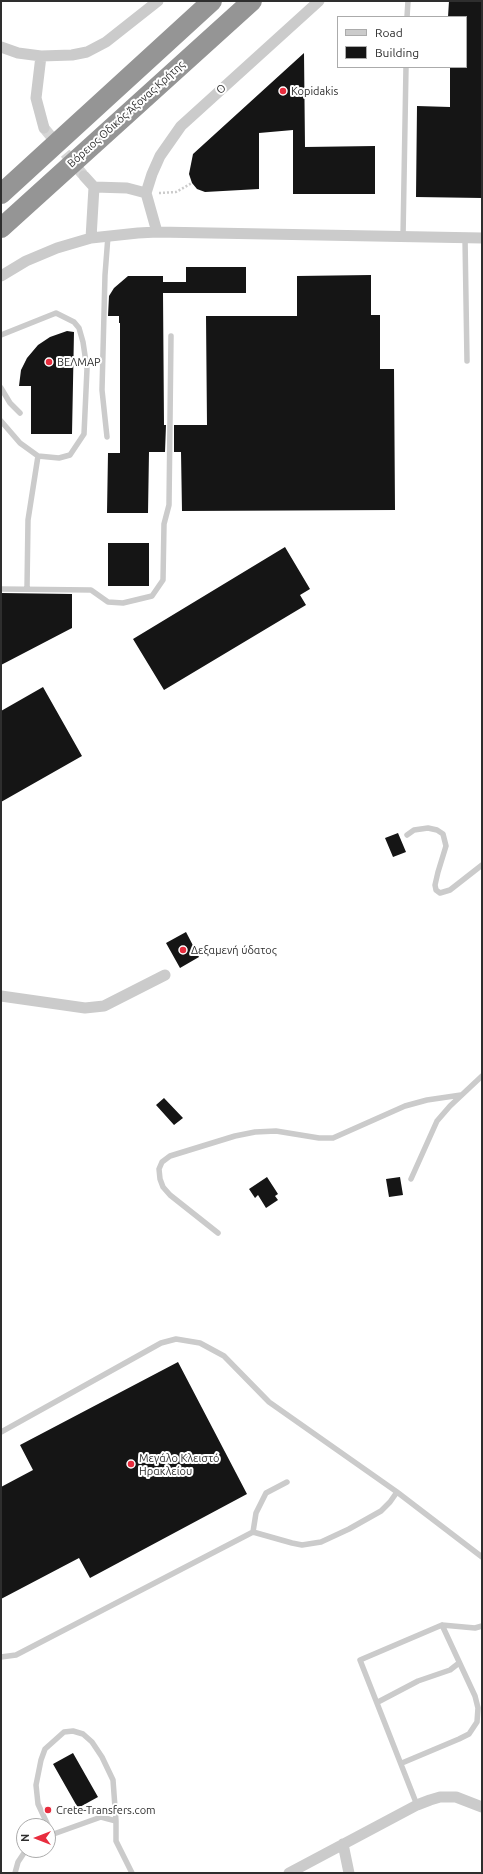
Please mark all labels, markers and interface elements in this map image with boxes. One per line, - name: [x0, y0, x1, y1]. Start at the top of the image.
- legend: [337, 16, 467, 68]
- text: Road: [375, 26, 403, 39]
- text: Building: [375, 46, 419, 59]
- street label: Βόρειος Οδικός Άξονας Κρήτης: [65, 58, 187, 170]
- street label: Ο: [213, 81, 229, 97]
- place label: Kopidakis: [291, 84, 338, 98]
- marker: Kopidakis: [278, 86, 288, 96]
- place label: ΒΕΛΜΑΡ: [57, 355, 101, 369]
- marker: ΒΕΛΜΑΡ: [44, 357, 54, 367]
- place label: Δεξαμενή ύδατος: [191, 943, 277, 957]
- marker: Δεξαμενή ύδατος: [178, 945, 188, 955]
- place label: Μεγάλο Κλειστό Ηρακλείου: [139, 1451, 219, 1477]
- marker: Μεγάλο Κλειστό Ηρακλείου: [126, 1459, 136, 1469]
- place label: Crete-Transfers.com: [56, 1803, 156, 1817]
- marker: Crete-Transfers.com: [43, 1805, 53, 1815]
- north arrow: [16, 1818, 56, 1858]
- text: N: [19, 1834, 31, 1842]

